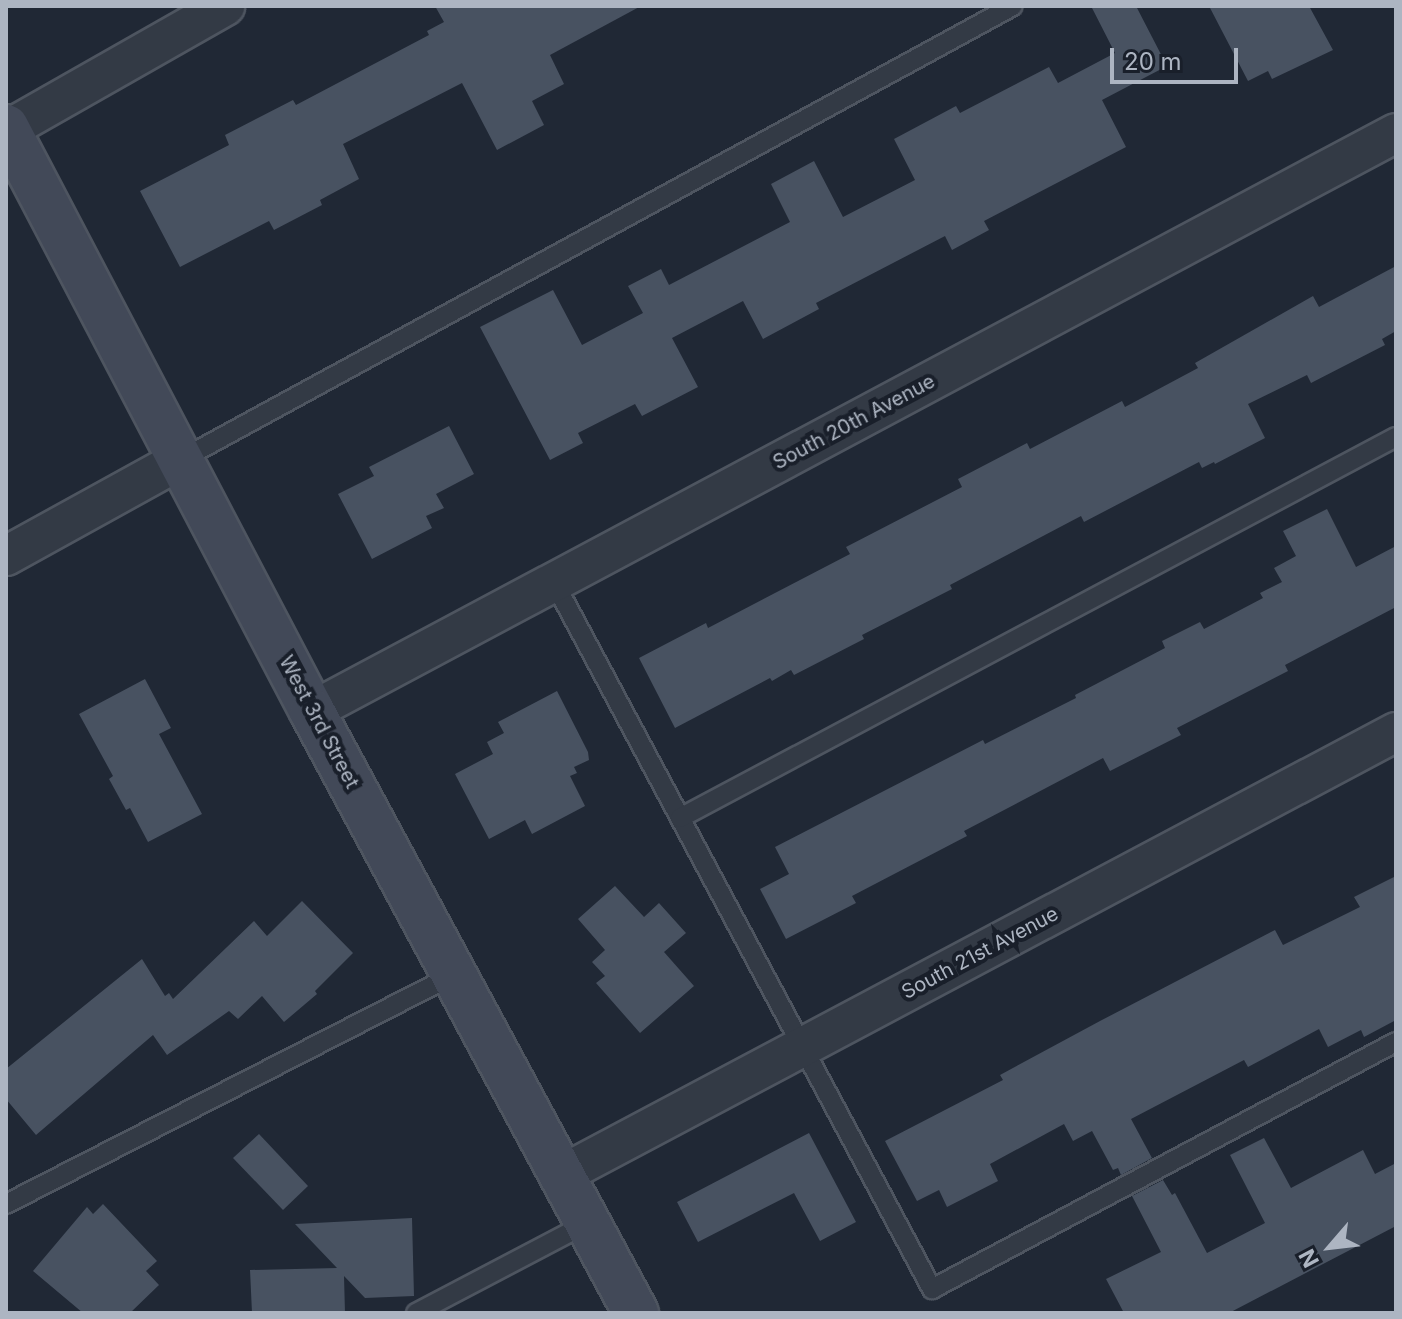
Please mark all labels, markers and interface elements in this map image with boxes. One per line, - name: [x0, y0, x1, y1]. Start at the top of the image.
- scale bar: [1114, 32, 1242, 82]
- text: 20 m: [1124, 47, 1182, 76]
- street label: South 20th Avenue: [769, 369, 939, 475]
- street label: West 3rd Street: [274, 651, 364, 793]
- street label: South 21st Avenue: [898, 902, 1062, 1004]
- north arrow: [1290, 1207, 1370, 1287]
- text: N: [1293, 1245, 1324, 1272]

